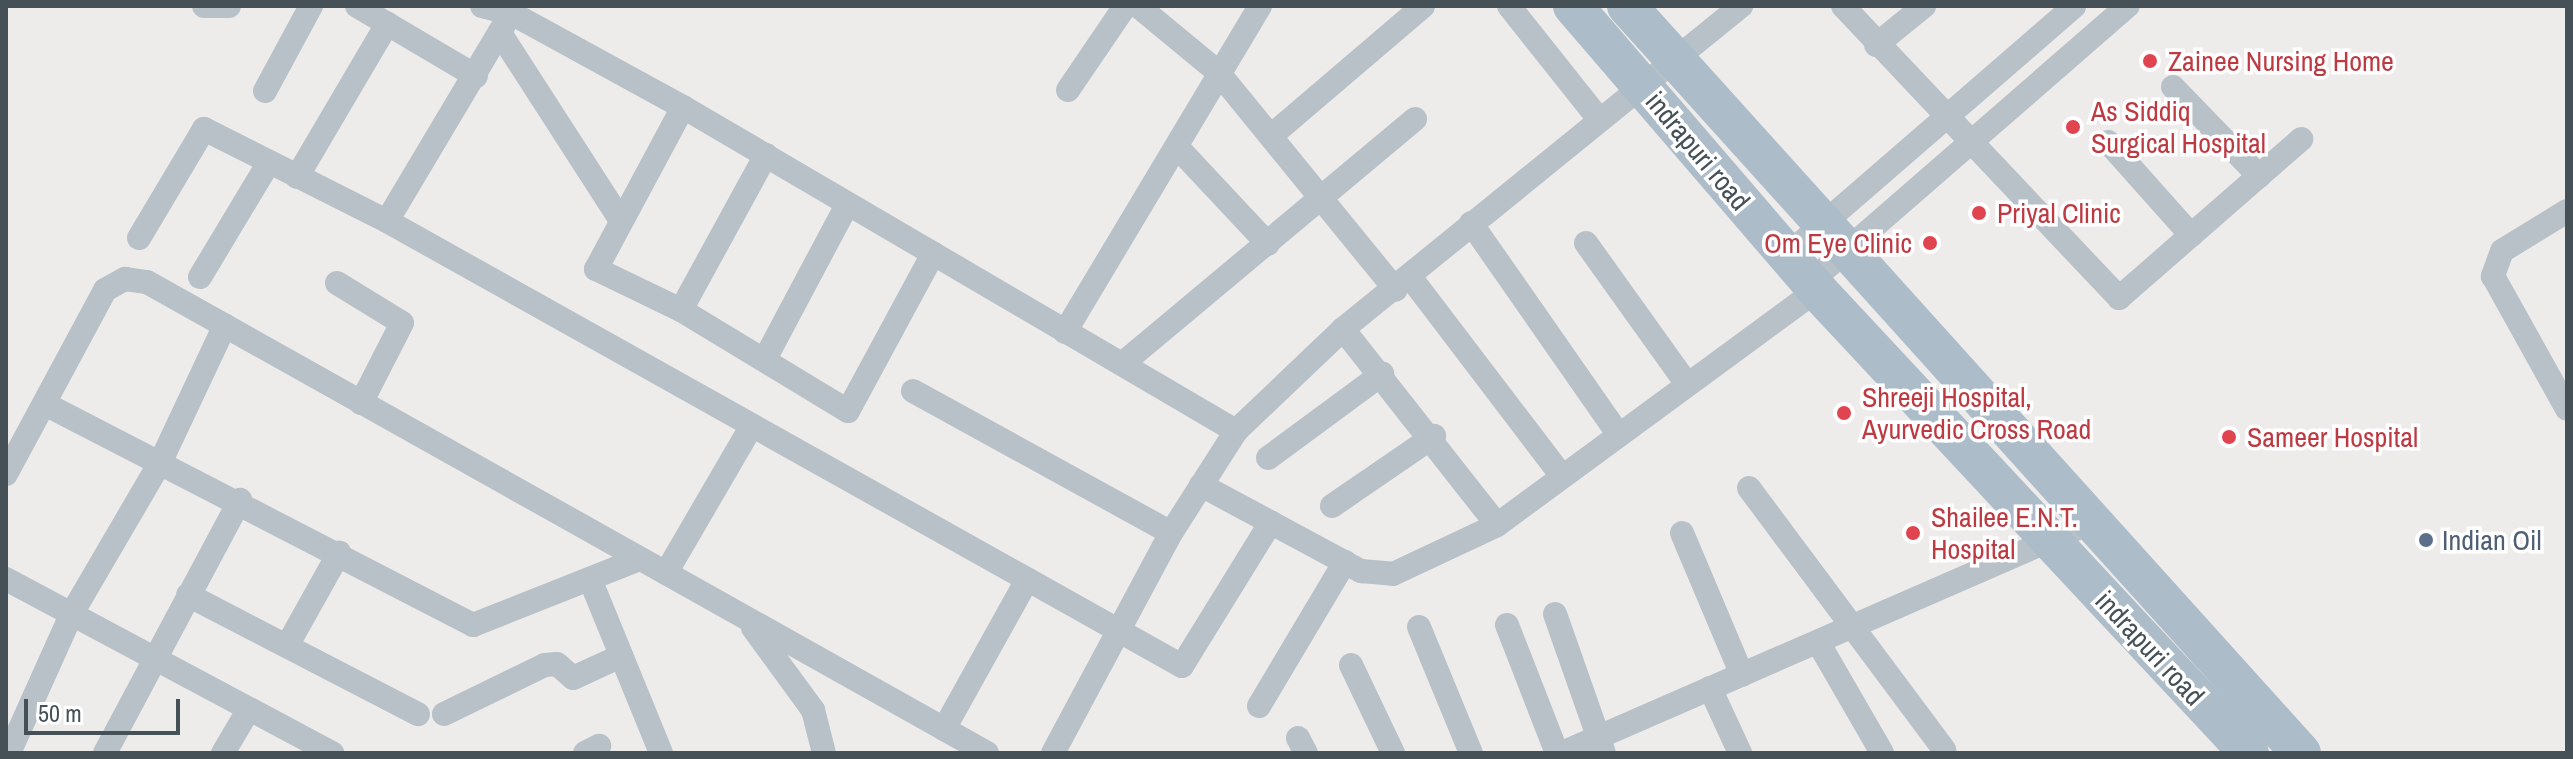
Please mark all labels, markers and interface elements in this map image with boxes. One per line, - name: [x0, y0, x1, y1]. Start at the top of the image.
- place label: Zainee Nursing Home: [2168, 44, 2394, 78]
- marker: Zainee Nursing Home: [2139, 50, 2161, 72]
- street label: indrapuri road: [1639, 85, 1757, 217]
- place label: As Siddiq Surgical Hospital: [2091, 94, 2266, 160]
- marker: As Siddiq Surgical Hospital: [2062, 116, 2084, 138]
- place label: Priyal Clinic: [1997, 196, 2121, 230]
- marker: Priyal Clinic: [1968, 202, 1990, 224]
- place label: Om Eye Clinic: [1764, 226, 1912, 260]
- marker: Om Eye Clinic: [1919, 232, 1941, 254]
- place label: Shreeji Hospital, Ayurvedic Cross Road: [1862, 380, 2091, 446]
- marker: Shreeji Hospital, Ayurvedic Cross Road: [1833, 402, 1855, 424]
- place label: Sameer Hospital: [2247, 420, 2418, 454]
- marker: Sameer Hospital: [2218, 426, 2240, 448]
- place label: Shailee E.N.T. Hospital: [1931, 500, 2078, 566]
- marker: Shailee E.N.T. Hospital: [1902, 522, 1924, 544]
- place label: Indian Oil: [2442, 523, 2542, 557]
- marker: Indian Oil: [2417, 531, 2435, 549]
- street label: indrapuri road: [2089, 584, 2211, 712]
- scale bar: [28, 683, 184, 733]
- text: 50 m: [38, 697, 82, 729]

